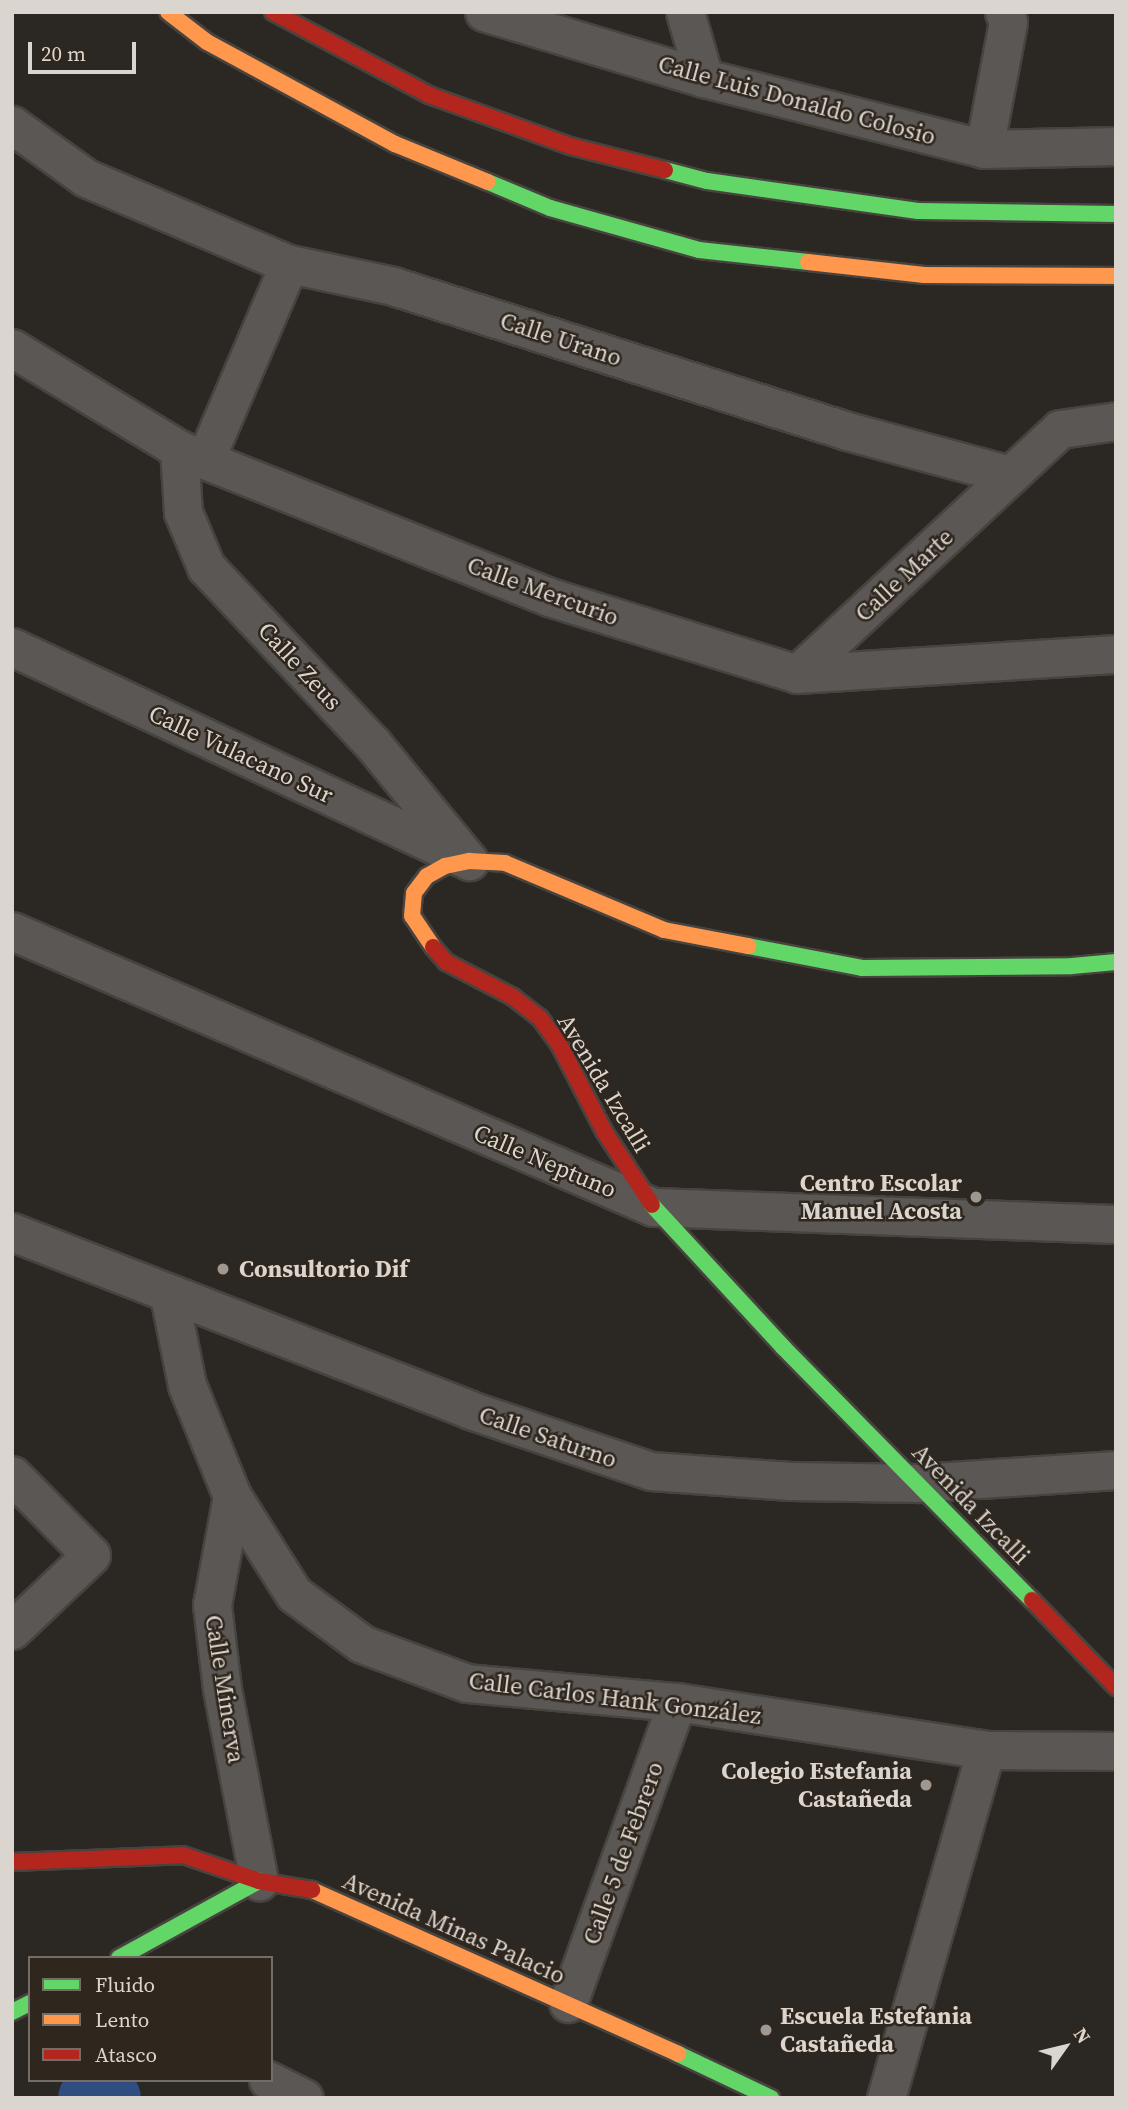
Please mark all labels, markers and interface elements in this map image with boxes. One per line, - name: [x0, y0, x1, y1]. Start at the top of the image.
- scale bar: [32, 28, 140, 72]
- text: 20 m: [41, 39, 86, 68]
- street label: Calle Luis Donaldo Colosio: [655, 49, 939, 151]
- street label: Calle Urano: [497, 306, 625, 372]
- street label: Calle Marte: [849, 522, 959, 628]
- street label: Calle Mercurio: [463, 550, 623, 632]
- street label: Calle Zeus: [252, 616, 348, 716]
- street label: Calle Vulacano Sur: [144, 699, 338, 809]
- street label: Avenida Izcalli: [551, 1009, 657, 1157]
- street label: Calle Neptuno: [469, 1118, 621, 1204]
- place label: Centro Escolar Manuel Acosta: [800, 1169, 962, 1225]
- marker: Centro Escolar Manuel Acosta: [968, 1189, 984, 1205]
- place label: Consultorio Dif: [239, 1255, 408, 1283]
- marker: Consultorio Dif: [213, 1259, 233, 1279]
- street label: Calle Saturno: [475, 1400, 621, 1474]
- street label: Avenida Izcalli: [906, 1438, 1036, 1570]
- street label: Calle Minerva: [199, 1613, 251, 1765]
- street label: Calle Carlos Hank González: [467, 1666, 763, 1730]
- place label: Colegio Estefania Castañeda: [721, 1757, 912, 1813]
- street label: Calle 5 de Febrero: [577, 1758, 669, 1948]
- marker: Colegio Estefania Castañeda: [918, 1777, 934, 1793]
- street label: Avenida Minas Palacio: [338, 1866, 570, 1990]
- legend: [28, 1956, 273, 2082]
- text: Fluido: [95, 1970, 155, 1999]
- place label: Escuela Estefania Castañeda: [780, 2002, 972, 2058]
- text: Lento: [95, 2005, 149, 2034]
- north arrow: [1030, 2012, 1100, 2082]
- marker: Escuela Estefania Castañeda: [758, 2022, 774, 2038]
- text: N: [1068, 2022, 1097, 2048]
- text: Atasco: [95, 2040, 157, 2069]

